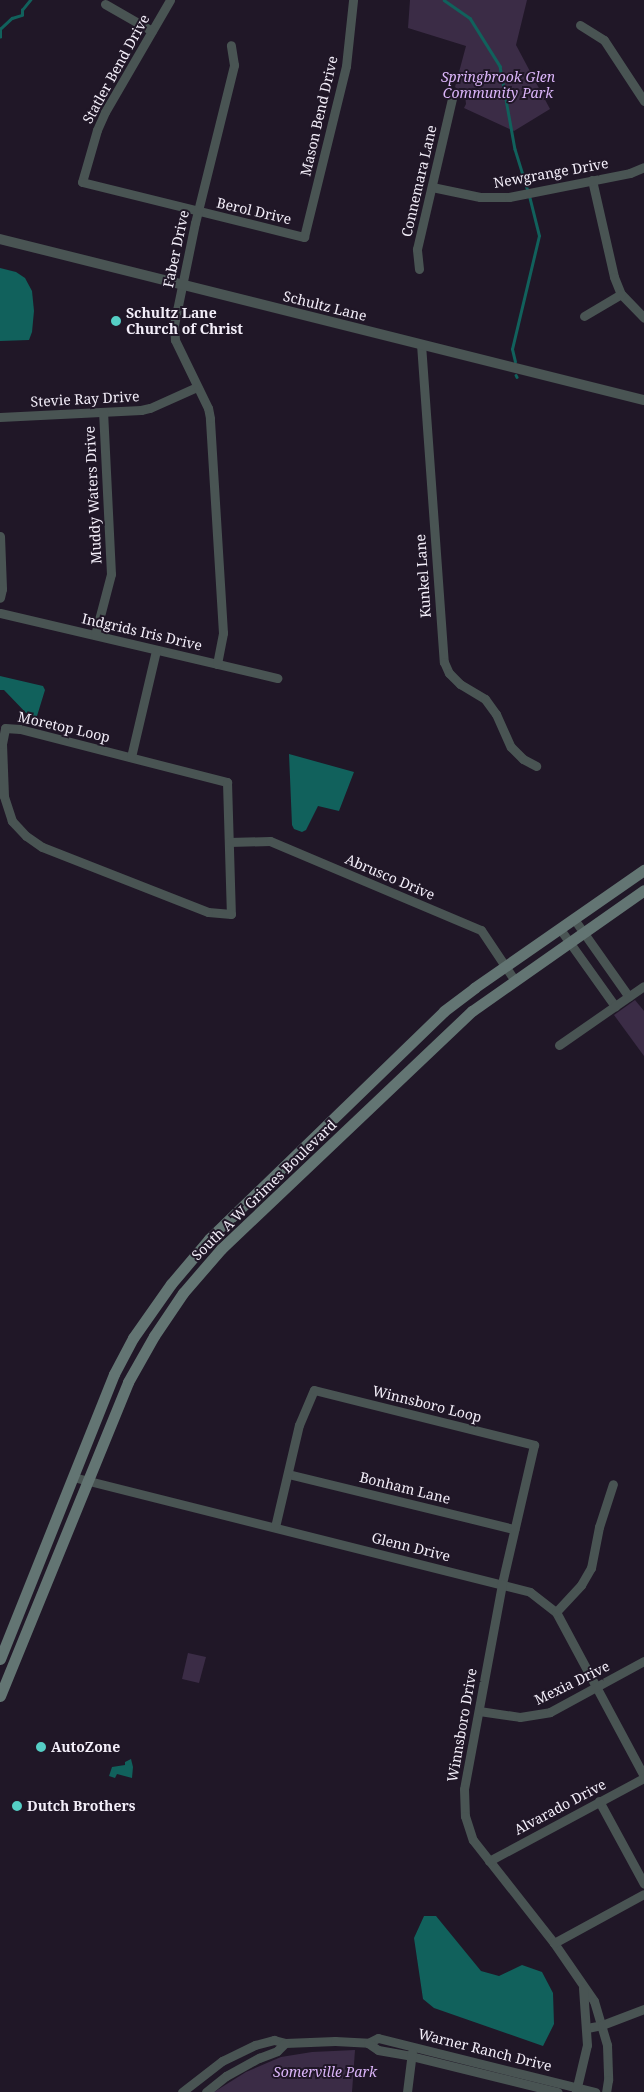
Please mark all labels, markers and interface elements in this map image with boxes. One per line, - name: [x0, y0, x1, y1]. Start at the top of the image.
- street label: Statler Bend Drive: [79, 11, 153, 127]
- street label: Mason Bend Drive: [297, 54, 341, 178]
- park label: Springbrook Glen Community Park: [441, 69, 555, 102]
- street label: Connemara Lane: [398, 123, 440, 239]
- street label: Newgrange Drive: [492, 155, 610, 191]
- street label: Berol Drive: [215, 194, 293, 228]
- street label: Faber Drive: [160, 209, 192, 289]
- street label: Schultz Lane: [282, 288, 368, 324]
- place label: Schultz Lane Church of Christ: [126, 305, 243, 338]
- marker: Schultz Lane Church of Christ: [110, 315, 122, 327]
- street label: Stevie Ray Drive: [30, 388, 140, 410]
- street label: Muddy Waters Drive: [81, 426, 105, 564]
- street label: Kunkel Lane: [412, 534, 434, 618]
- street label: Indgrids Iris Drive: [80, 610, 204, 654]
- street label: Moretop Loop: [16, 708, 112, 746]
- street label: Abrusco Drive: [343, 851, 437, 903]
- street label: South A W Grimes Boulevard: [188, 1116, 340, 1264]
- street label: Winnsboro Loop: [371, 1382, 483, 1426]
- street label: Bonham Lane: [358, 1469, 452, 1507]
- street label: Glenn Drive: [370, 1529, 452, 1565]
- street label: Mexia Drive: [532, 1658, 612, 1708]
- street label: Winnsboro Drive: [444, 1667, 480, 1783]
- place label: AutoZone: [51, 1739, 120, 1755]
- marker: AutoZone: [35, 1741, 47, 1753]
- street label: Alvarado Drive: [511, 1776, 609, 1838]
- place label: Dutch Brothers: [27, 1798, 135, 1814]
- marker: Dutch Brothers: [11, 1800, 23, 1812]
- street label: Warner Ranch Drive: [416, 2025, 554, 2075]
- park label: Somerville Park: [273, 2064, 377, 2080]

